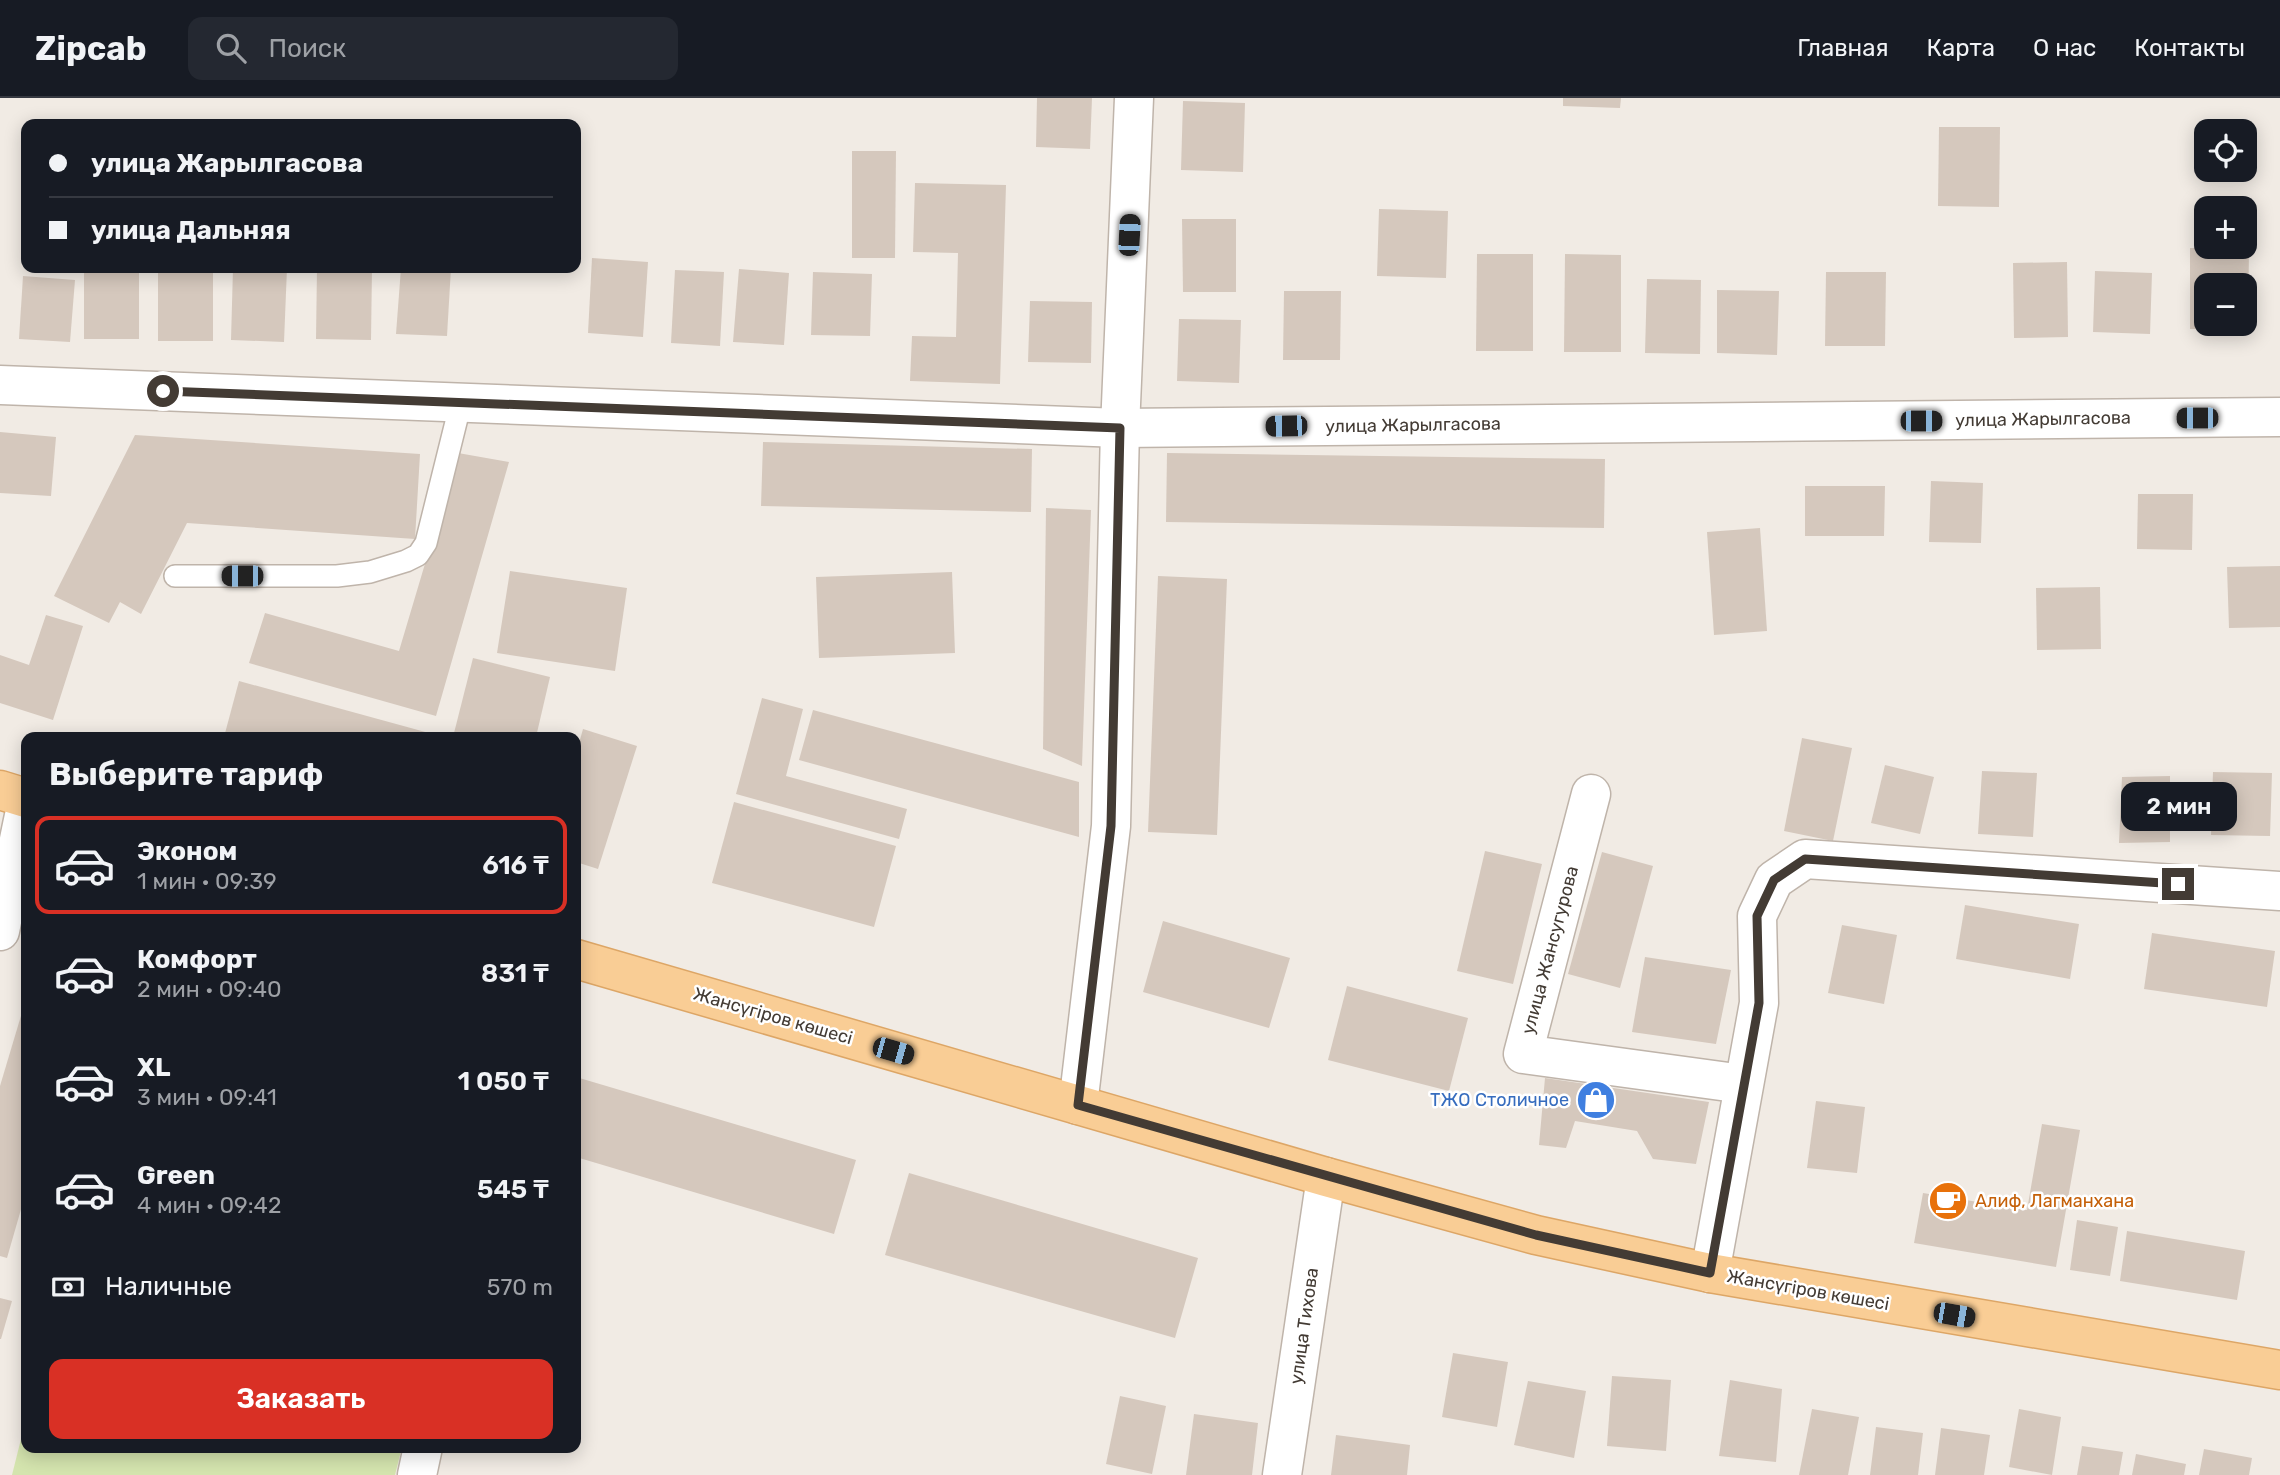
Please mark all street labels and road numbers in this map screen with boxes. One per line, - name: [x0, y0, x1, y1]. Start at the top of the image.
- street label: улица Жарылгасова: [1955, 406, 2131, 432]
- street label: улица Жарылгасова: [1325, 412, 1501, 438]
- street label: улица Жансугурова: [1517, 863, 1583, 1037]
- street label: Жансүгіров көшесі: [691, 983, 855, 1049]
- street label: Жансүгіров көшесі: [1725, 1265, 1891, 1315]
- street label: улица Тихова: [1285, 1266, 1323, 1386]

